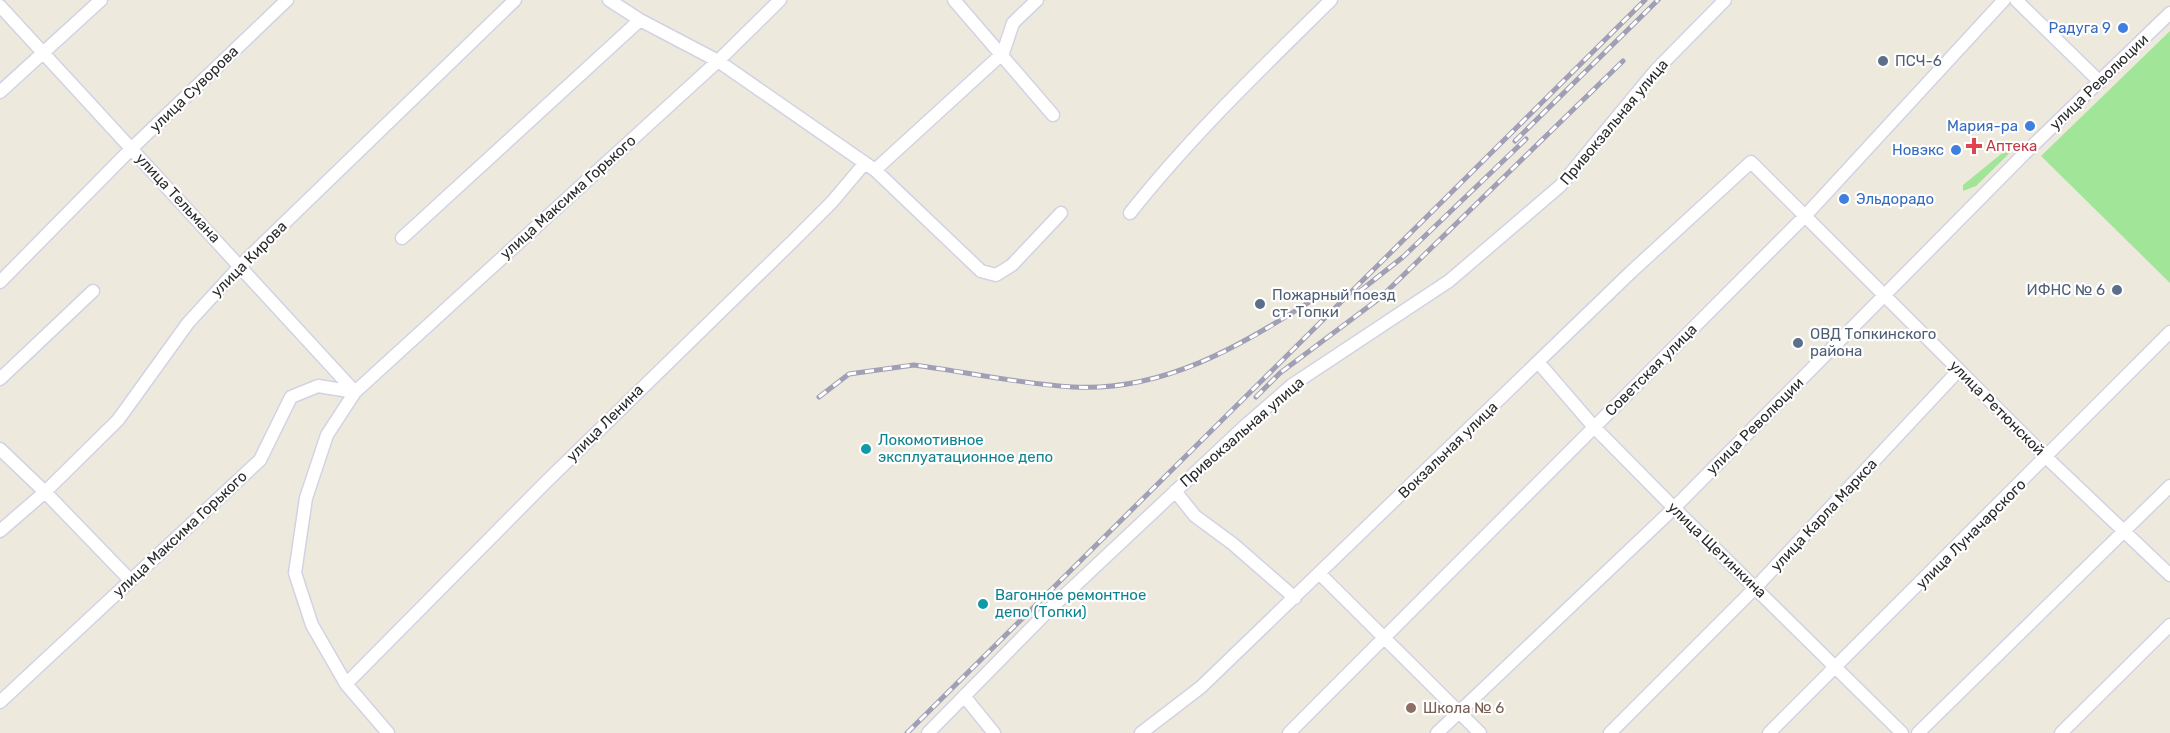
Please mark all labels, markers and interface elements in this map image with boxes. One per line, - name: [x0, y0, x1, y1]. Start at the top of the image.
- place label: Радуга 9: [2049, 19, 2111, 37]
- marker: Радуга 9: [2116, 21, 2130, 35]
- street label: улица Революции: [2046, 30, 2152, 134]
- street label: улица Суворова: [146, 42, 242, 136]
- place label: ПСЧ-6: [1895, 52, 1942, 70]
- marker: ПСЧ-6: [1876, 54, 1890, 68]
- street label: Привокзальная улица: [1556, 56, 1672, 188]
- place label: Мария-ра: [1947, 117, 2018, 135]
- marker: Мария-ра: [2023, 119, 2037, 133]
- street label: улица Максима Горького: [496, 131, 640, 263]
- place label: Аптека: [1986, 137, 2037, 155]
- marker: Аптека: [1967, 139, 1981, 153]
- place label: Новэкс: [1892, 141, 1944, 159]
- marker: Новэкс: [1949, 143, 1963, 157]
- street label: улица Тельмана: [132, 149, 224, 247]
- place label: Эльдорадо: [1856, 190, 1934, 208]
- marker: Эльдорадо: [1837, 192, 1851, 206]
- street label: улица Кирова: [207, 217, 291, 301]
- place label: ИФНС № 6: [2027, 281, 2105, 299]
- marker: ИФНС № 6: [2110, 283, 2124, 297]
- place label: Пожарный поезд ст. Топки: [1272, 286, 1396, 321]
- marker: Пожарный поезд ст. Топки: [1253, 297, 1267, 311]
- street label: Советская улица: [1601, 320, 1701, 420]
- place label: ОВД Топкинского района: [1810, 325, 1936, 360]
- marker: ОВД Топкинского района: [1791, 336, 1805, 350]
- street label: улица Ретюнской: [1946, 357, 2048, 459]
- street label: Привокзальная улица: [1176, 373, 1308, 491]
- street label: улица Революции: [1703, 374, 1807, 478]
- street label: улица Ленина: [563, 381, 647, 465]
- street label: Вокзальная улица: [1395, 398, 1501, 502]
- place label: Локомотивное эксплуатационное депо: [878, 431, 1053, 466]
- marker: Локомотивное эксплуатационное депо: [859, 442, 873, 456]
- street label: улица Карла Маркса: [1767, 455, 1881, 575]
- street label: улица Максима Горького: [109, 467, 251, 601]
- street label: улица Луначарского: [1912, 475, 2030, 593]
- street label: улица Щетинкина: [1664, 498, 1770, 602]
- place label: Вагонное ремонтное депо (Топки): [995, 586, 1146, 621]
- marker: Вагонное ремонтное депо (Топки): [976, 597, 990, 611]
- place label: Школа № 6: [1423, 699, 1504, 717]
- marker: Школа № 6: [1404, 701, 1418, 715]

